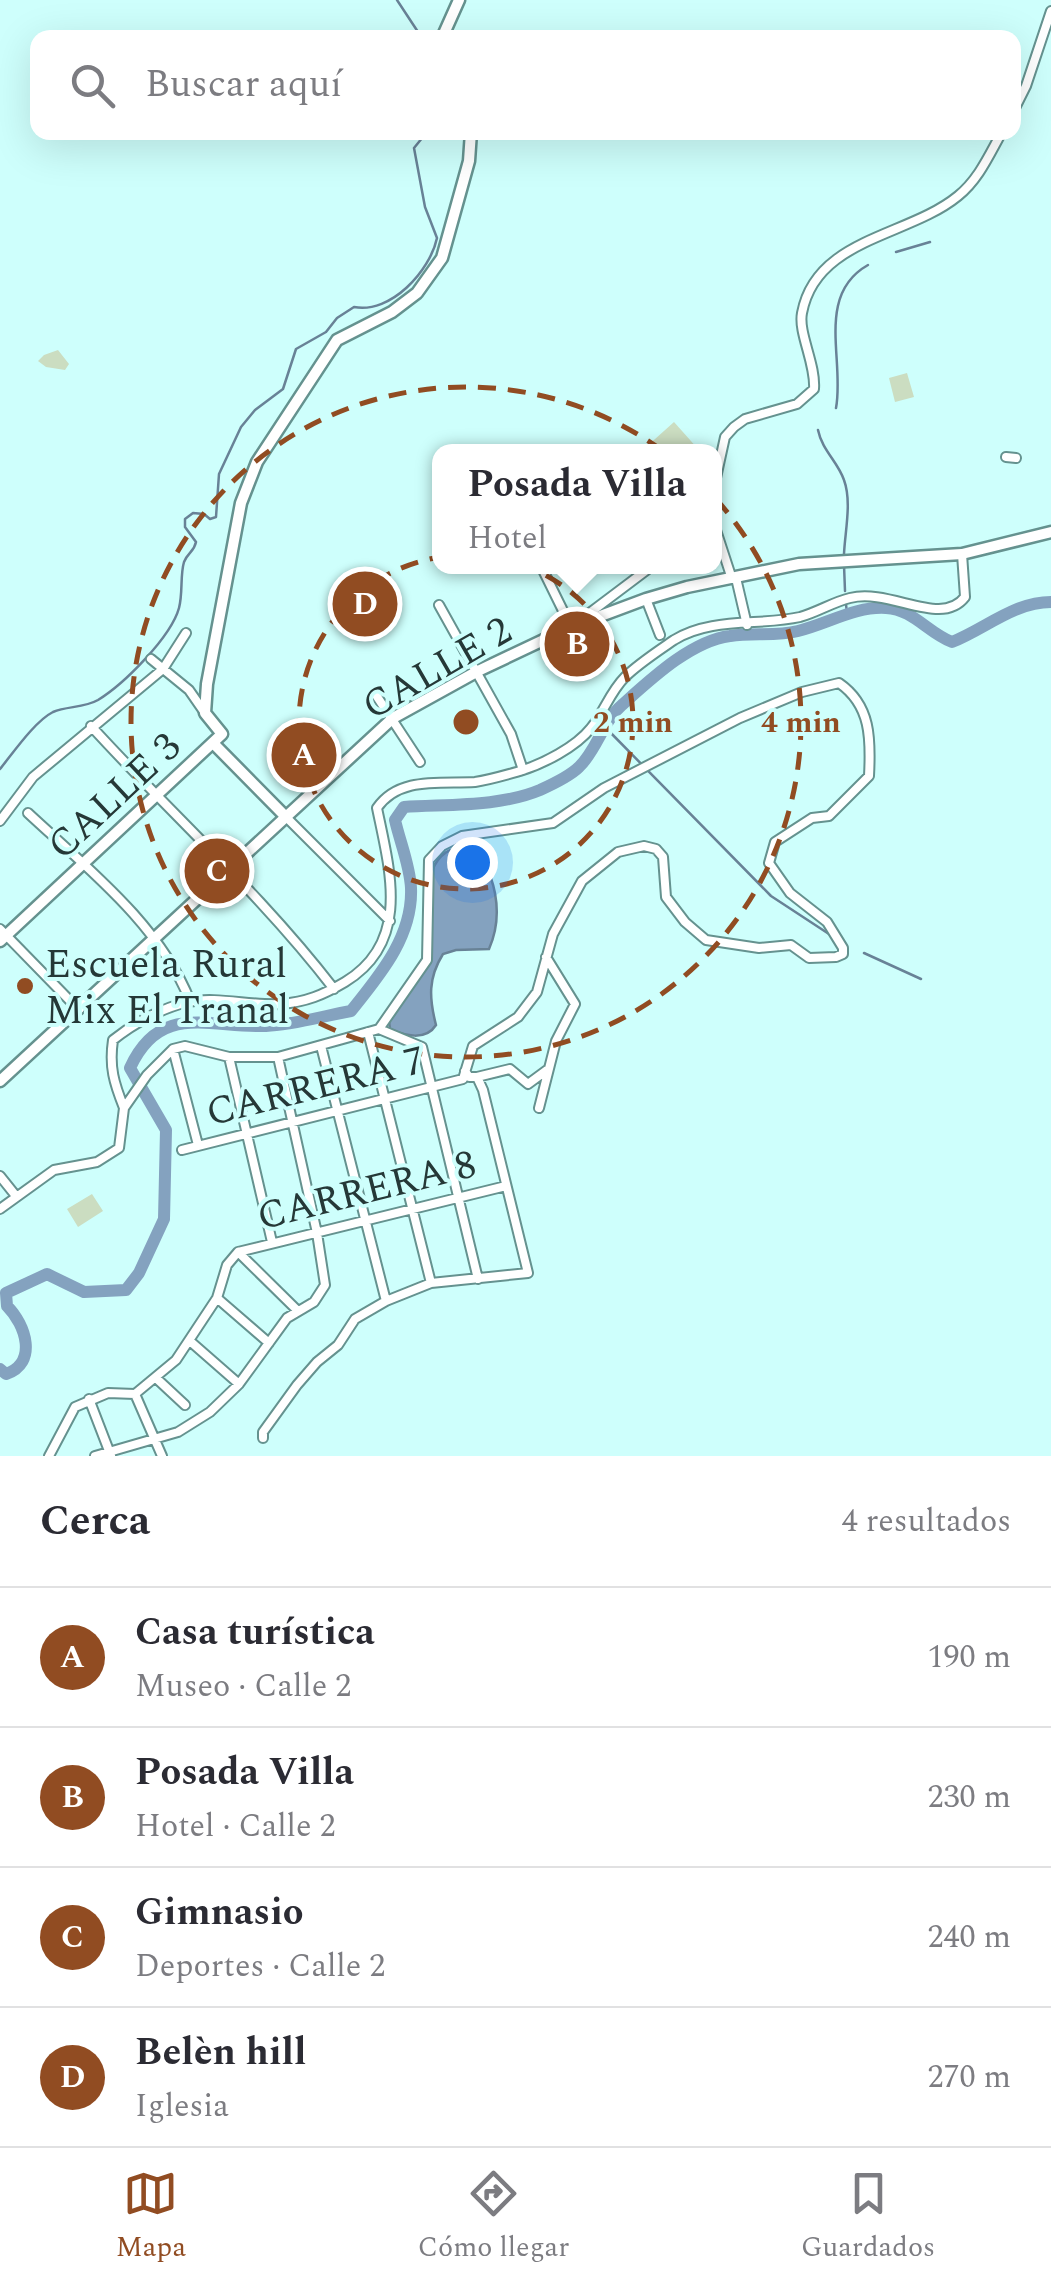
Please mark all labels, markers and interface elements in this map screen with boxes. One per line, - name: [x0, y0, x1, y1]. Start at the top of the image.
- search box: [30, 30, 1021, 140]
- text: Buscar aquí: [145, 56, 342, 114]
- icon: search: [65, 58, 120, 113]
- popup: [432, 444, 722, 574]
- text: Posada Villa: [468, 456, 687, 514]
- text: Hotel: [468, 514, 547, 563]
- pin: D: [332, 566, 398, 642]
- street label: CALLE 2: [351, 602, 524, 737]
- pin: B: [544, 606, 610, 682]
- text: 2 min: [593, 700, 673, 746]
- text: 4 min: [761, 700, 841, 746]
- centre of rings: [448, 704, 484, 740]
- pin: A: [272, 718, 336, 792]
- street label: CALLE 3: [34, 719, 196, 875]
- pin: C: [184, 834, 250, 908]
- your location: [447, 837, 498, 888]
- place label: Escuela Rural Mix El Tranal: [45, 935, 289, 1042]
- marker: Escuela Rural Mix El Tranal: [14, 975, 36, 997]
- street label: CARRERA 7: [200, 1031, 431, 1144]
- street label: CARRERA 8: [251, 1135, 482, 1248]
- text: Cerca: [40, 1490, 151, 1553]
- text: 4 resultados: [842, 1497, 1011, 1546]
- text: Casa turística: [135, 1604, 375, 1662]
- text: A: [60, 1633, 85, 1682]
- text: 190 m: [927, 1633, 1011, 1682]
- text: Museo · Calle 2: [135, 1662, 351, 1711]
- text: Posada Villa: [135, 1744, 354, 1802]
- text: B: [61, 1773, 84, 1822]
- text: 230 m: [927, 1773, 1011, 1822]
- text: Hotel · Calle 2: [135, 1802, 335, 1851]
- text: Gimnasio: [135, 1884, 304, 1942]
- text: C: [61, 1913, 84, 1962]
- text: 240 m: [927, 1913, 1011, 1962]
- text: Deportes · Calle 2: [135, 1942, 385, 1991]
- text: Belèn hill: [135, 2024, 306, 2082]
- text: D: [60, 2053, 85, 2102]
- text: 270 m: [927, 2053, 1011, 2102]
- text: Iglesia: [135, 2082, 229, 2131]
- tab: Mapa: [116, 2166, 186, 2269]
- tab: Cómo llegar: [418, 2166, 569, 2269]
- tab: Guardados: [801, 2166, 935, 2269]

